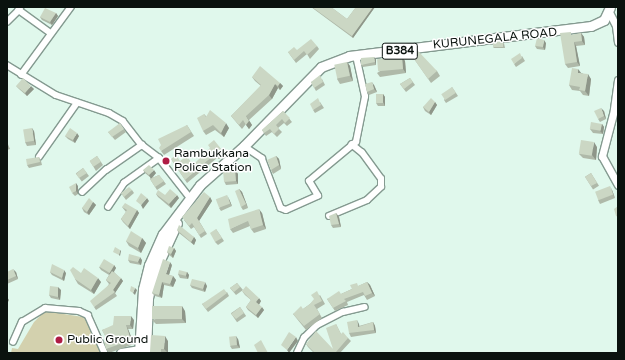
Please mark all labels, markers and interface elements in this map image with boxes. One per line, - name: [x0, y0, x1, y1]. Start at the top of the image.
- street label: KURUNEGALA ROAD: [432, 25, 558, 53]
- road number: B384: [381, 42, 419, 60]
- place label: Rambukkana Police Station: [174, 147, 252, 175]
- marker: Rambukkana Police Station: [161, 156, 171, 166]
- place label: Public Ground: [67, 333, 148, 347]
- marker: Public Ground: [54, 335, 64, 345]

